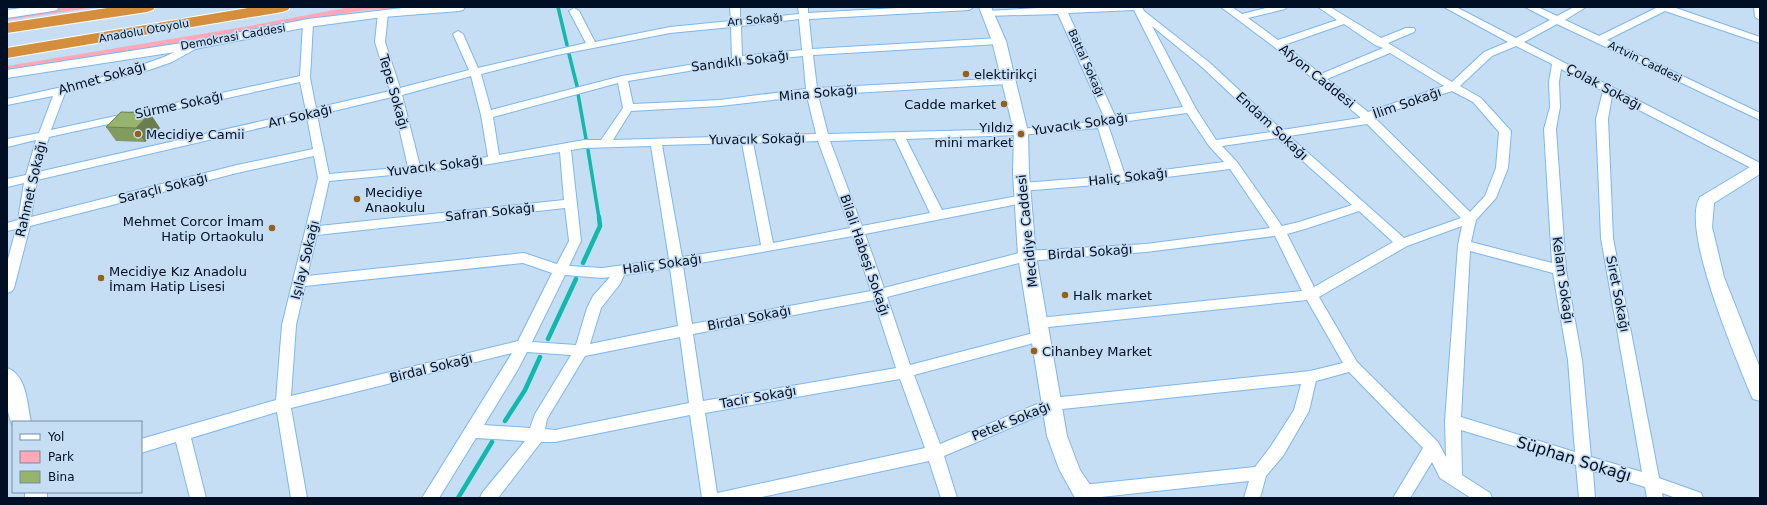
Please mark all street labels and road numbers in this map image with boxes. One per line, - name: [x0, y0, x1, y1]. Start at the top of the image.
- street label: Arı Sokağı: [727, 11, 783, 29]
- street label: Anadolu Otoyolu: [98, 17, 190, 45]
- street label: Demokrasi Caddesi: [179, 21, 287, 53]
- street label: Battal Sokağı: [1065, 27, 1107, 99]
- street label: Artvin Caddesi: [1606, 39, 1684, 85]
- street label: Afyon Caddesi: [1276, 41, 1358, 111]
- street label: Sandıklı Sokağı: [690, 48, 790, 74]
- street label: Tepe Sokağı: [376, 52, 412, 131]
- street label: Ahmet Sokağı: [57, 58, 147, 98]
- street label: Çolak Sokağı: [1564, 61, 1644, 113]
- street label: Mina Sokağı: [778, 82, 858, 104]
- street label: İlim Sokağı: [1371, 84, 1443, 122]
- street label: Sürme Sokağı: [134, 88, 224, 122]
- street label: Endam Sokağı: [1233, 89, 1311, 163]
- street label: Arı Sokağı: [266, 101, 334, 131]
- street label: Yuvacık Sokağı: [1030, 110, 1129, 138]
- street label: Yuvacık Sokağı: [708, 131, 805, 147]
- street label: Rahmet Sokağı: [13, 139, 49, 239]
- street label: Yuvacık Sokağı: [385, 153, 484, 179]
- street label: Haliç Sokağı: [1088, 165, 1168, 189]
- street label: Saraçlı Sokağı: [117, 170, 209, 206]
- street label: Mecidiye Caddesi: [1014, 174, 1040, 288]
- street label: Bilali Habeşi Sokağı: [837, 192, 893, 318]
- street label: Safran Sokağı: [445, 200, 535, 224]
- street label: Işılay Sokağı: [288, 219, 322, 301]
- street label: Kelam Sokağı: [1549, 236, 1577, 324]
- street label: Birdal Sokağı: [1047, 242, 1133, 262]
- street label: Haliç Sokağı: [622, 251, 702, 277]
- street label: Siret Sokağı: [1603, 255, 1633, 333]
- street label: Birdal Sokağı: [706, 303, 792, 333]
- street label: Birdal Sokağı: [388, 350, 474, 386]
- street label: Tacir Sokağı: [718, 383, 797, 411]
- street label: Petek Sokağı: [969, 398, 1053, 444]
- street label: Süphan Sokağı: [1514, 433, 1634, 485]

